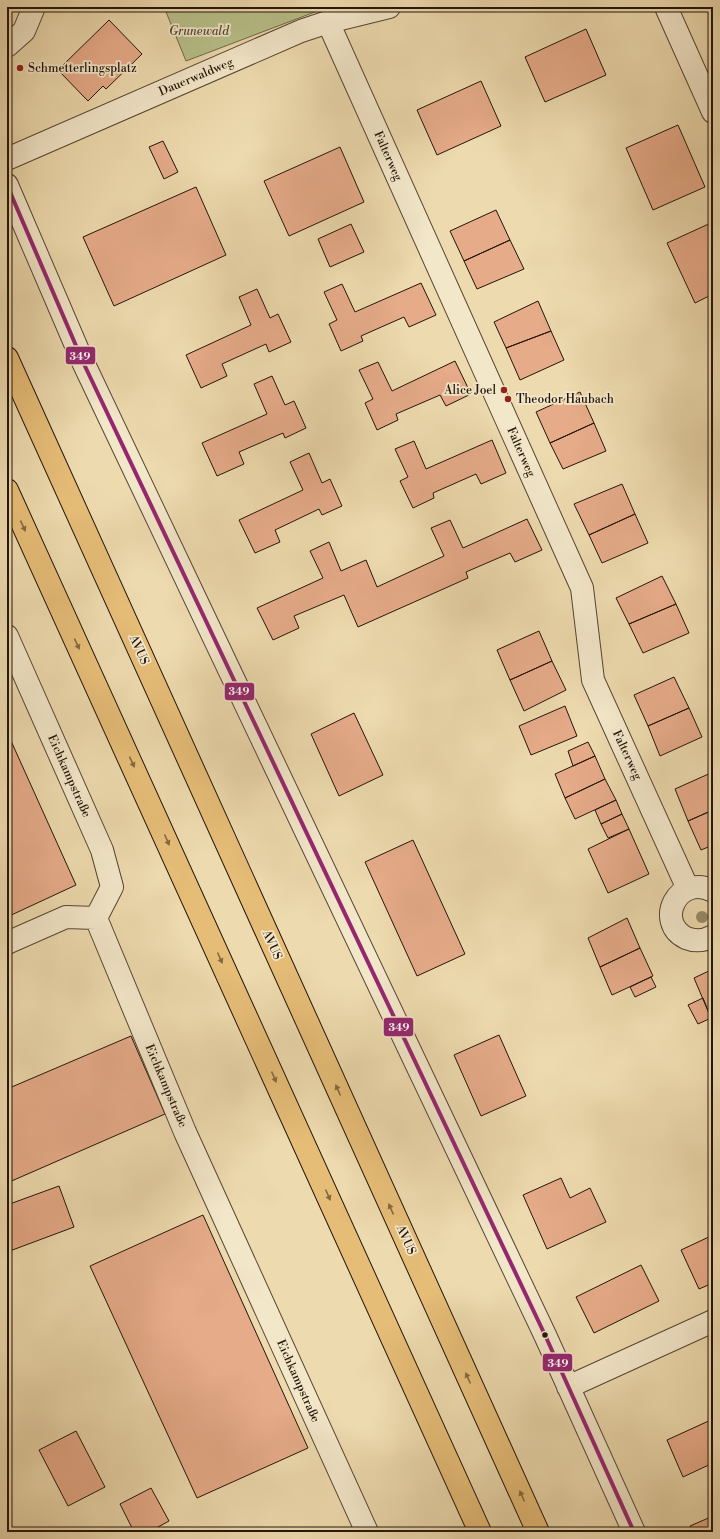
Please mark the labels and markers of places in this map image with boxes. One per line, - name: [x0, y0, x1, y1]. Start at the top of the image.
- place label: Schmetterlingsplatz: [28, 61, 137, 76]
- marker: Schmetterlingsplatz: [15, 63, 25, 73]
- place label: Alice Joel: [443, 383, 496, 398]
- marker: Alice Joel: [499, 385, 509, 395]
- place label: Theodor Haubach: [516, 392, 614, 407]
- marker: Theodor Haubach: [503, 394, 513, 404]
- unlabelled marker: [540, 1330, 550, 1340]

